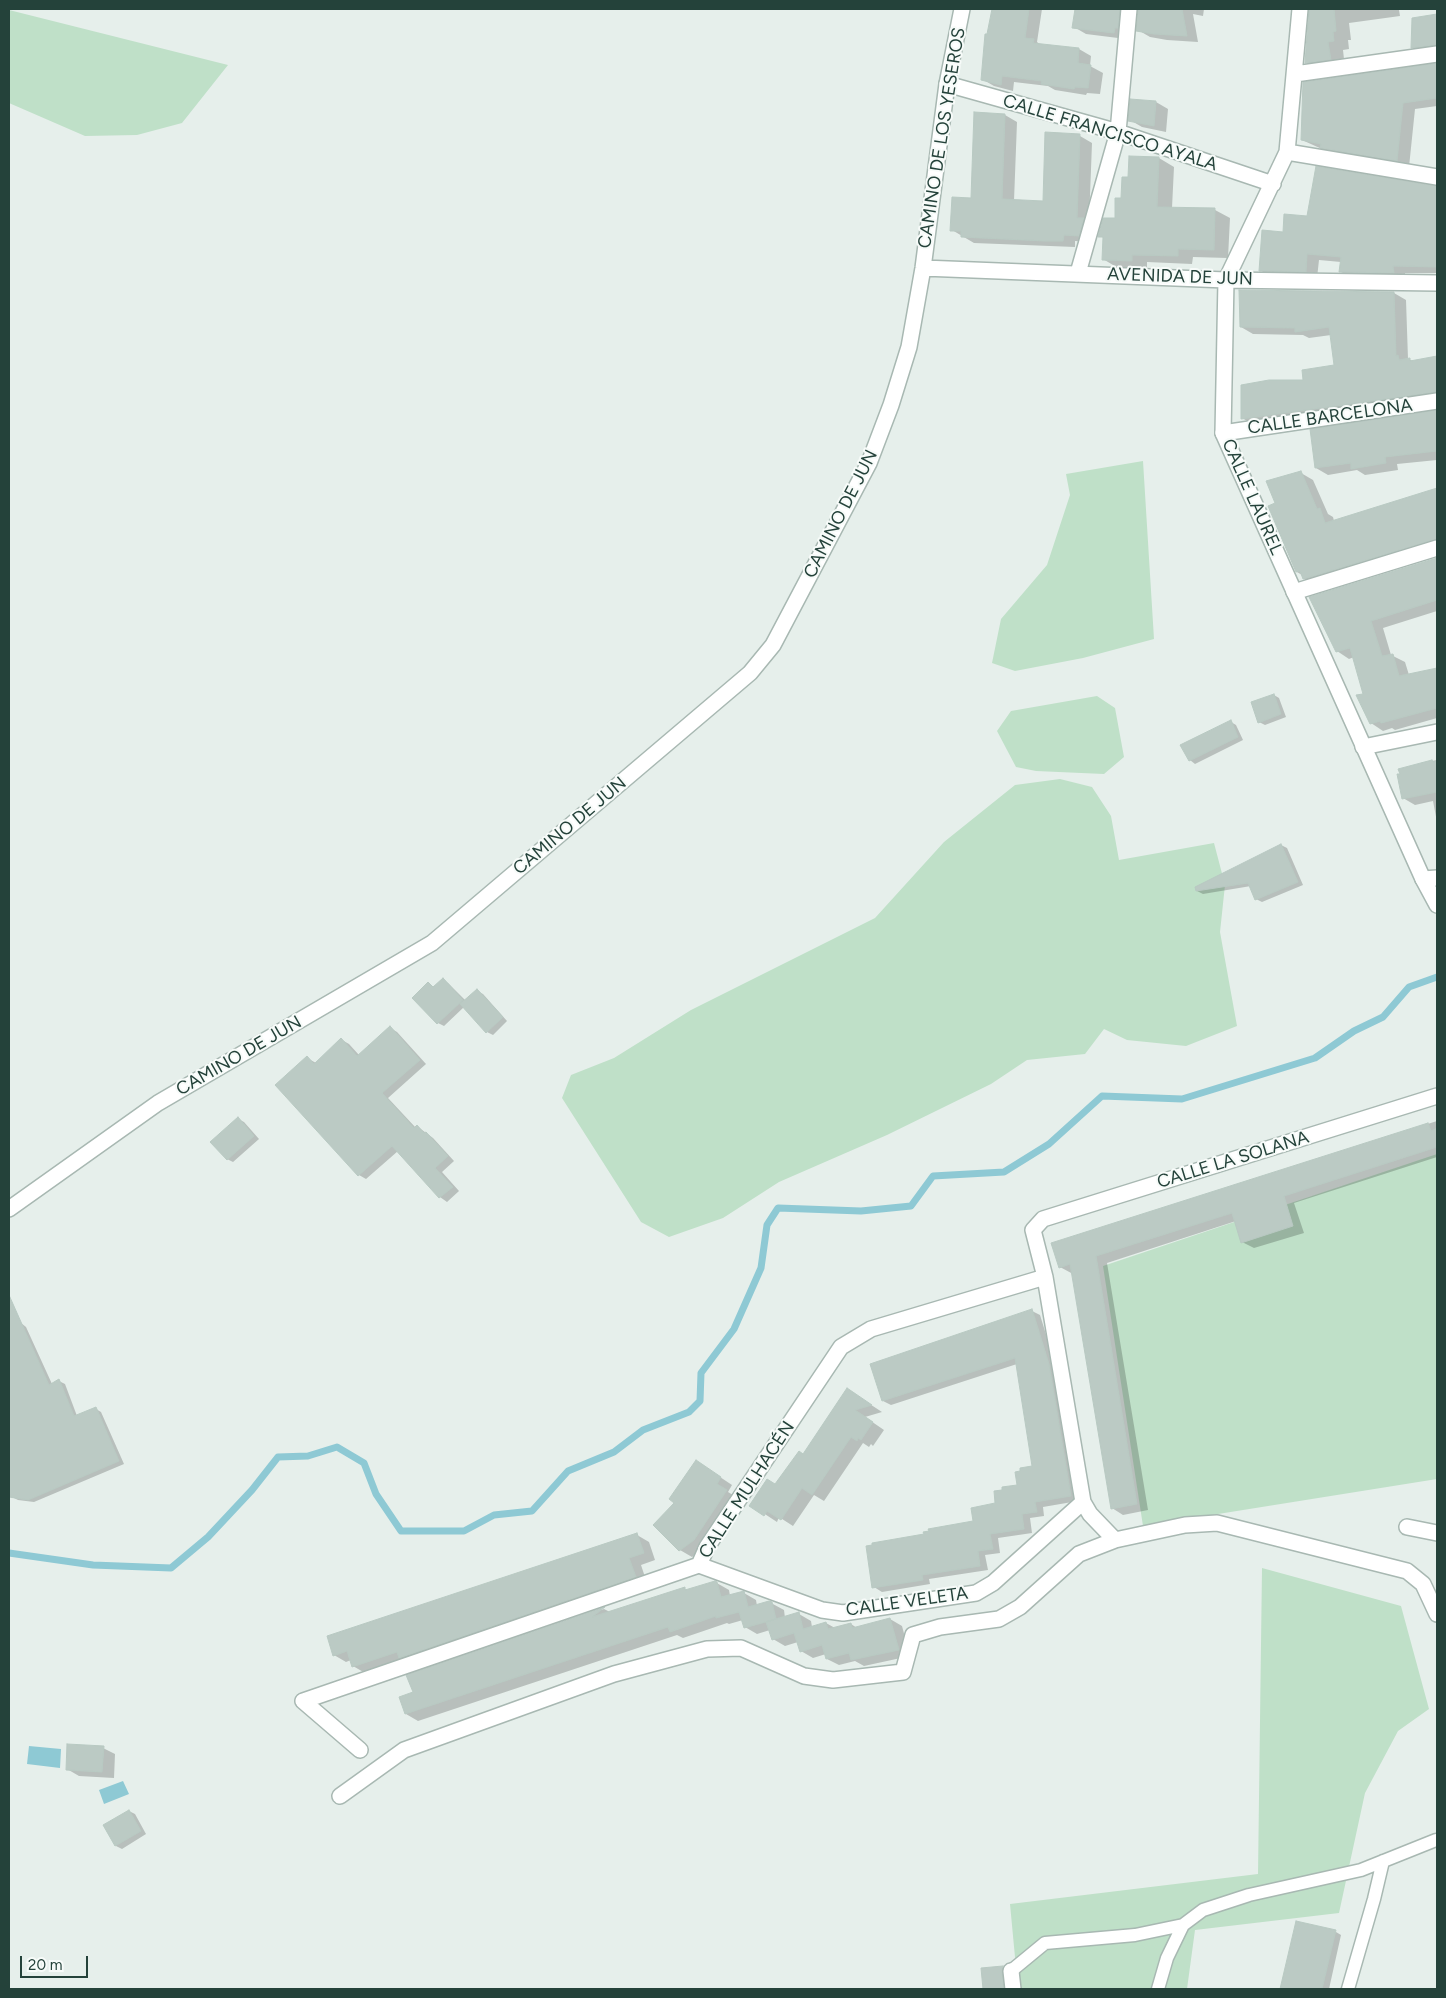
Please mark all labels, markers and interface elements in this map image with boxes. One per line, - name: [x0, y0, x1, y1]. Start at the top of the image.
- street label: CAMINO DE LOS YESEROS: [914, 26, 970, 250]
- street label: CALLE FRANCISCO AYALA: [1000, 90, 1220, 176]
- street label: AVENIDA DE JUN: [1107, 264, 1253, 290]
- street label: CALLE BARCELONA: [1246, 395, 1414, 439]
- street label: CALLE LAUREL: [1217, 436, 1287, 558]
- street label: CAMINO DE JUN: [799, 446, 883, 582]
- street label: CAMINO DE JUN: [509, 772, 631, 880]
- street label: CAMINO DE JUN: [173, 1011, 305, 1101]
- street label: CALLE LA SOLANA: [1154, 1127, 1312, 1193]
- street label: CALLE MULHACÉN: [695, 1417, 799, 1563]
- street label: CALLE VELETA: [845, 1583, 969, 1621]
- scale bar: [22, 1946, 90, 1978]
- text: 20 m: [28, 1956, 62, 1974]

